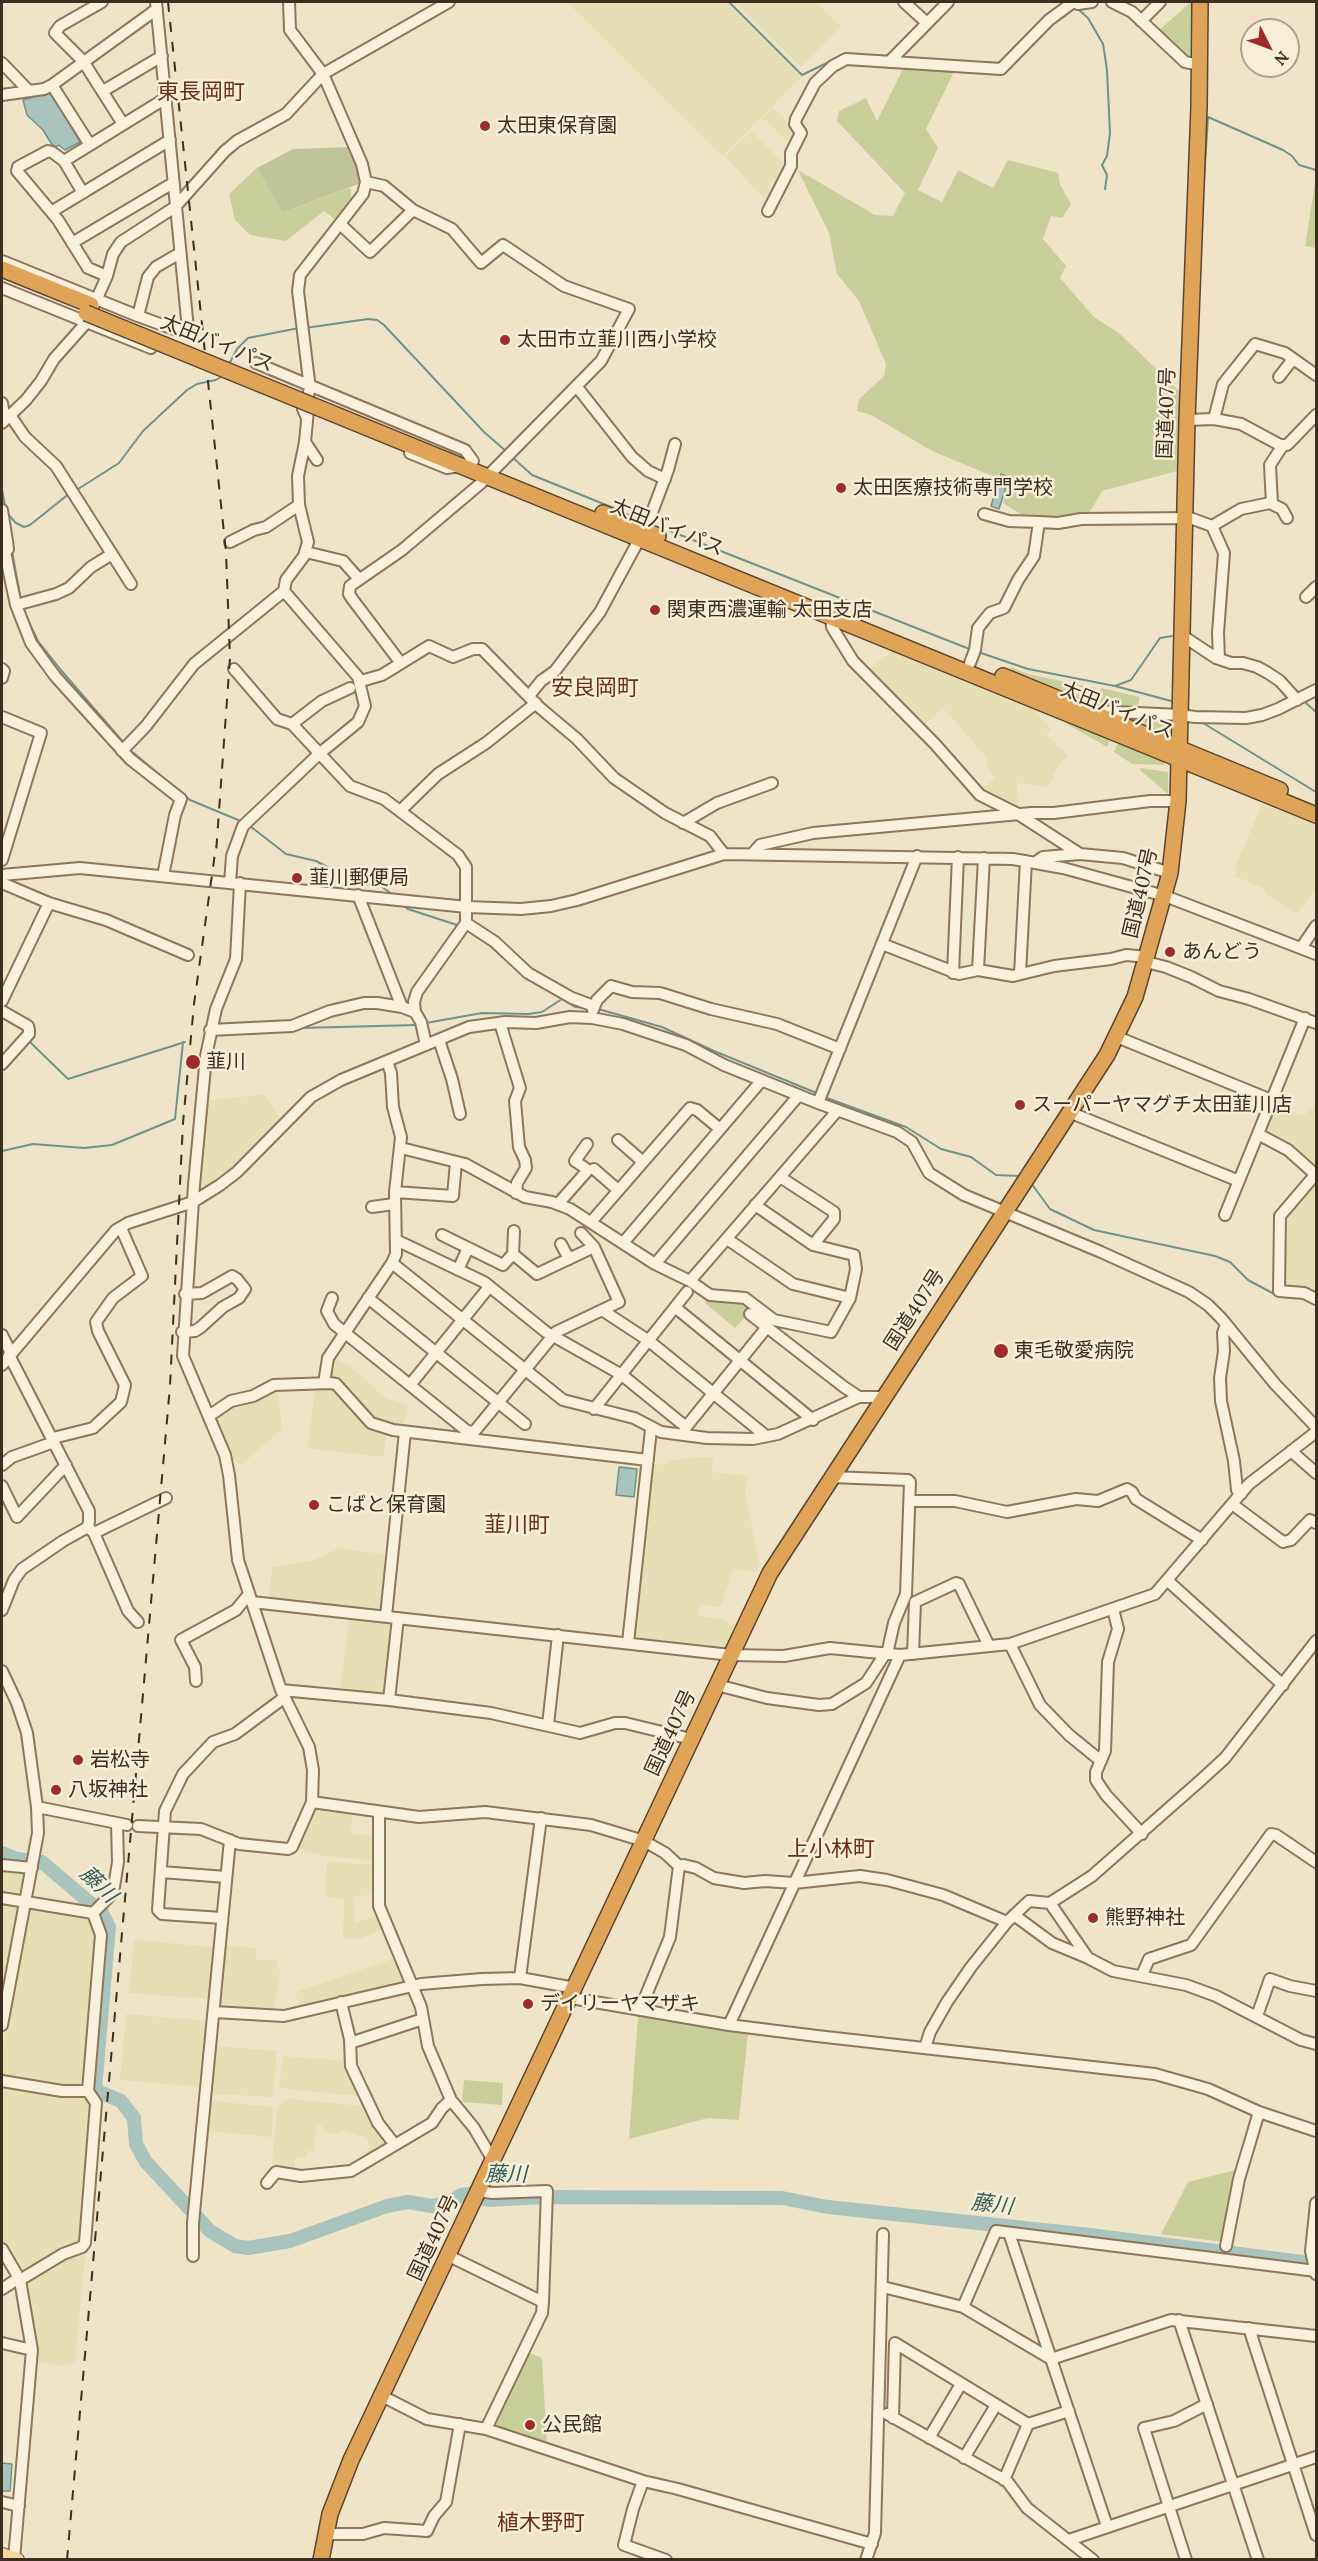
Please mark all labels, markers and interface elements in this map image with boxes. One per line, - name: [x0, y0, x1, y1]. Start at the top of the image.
- north arrow: [1240, 18, 1300, 78]
- text: N: [1270, 47, 1293, 70]
- district label: 東長岡町: [157, 80, 245, 106]
- place label: 太田東保育園: [497, 114, 617, 138]
- marker: 太田東保育園: [478, 119, 492, 133]
- street label: 太田バイパス: [157, 310, 277, 378]
- place label: 太田市立韮川西小学校: [517, 328, 717, 352]
- marker: 太田市立韮川西小学校: [498, 333, 512, 347]
- street label: 国道407号: [1153, 367, 1181, 459]
- place label: 太田医療技術専門学校: [853, 476, 1053, 500]
- marker: 太田医療技術専門学校: [834, 481, 848, 495]
- street label: 太田バイパス: [607, 494, 727, 562]
- place label: 関東西濃運輸 太田支店: [667, 598, 872, 622]
- marker: 関東西濃運輸 太田支店: [648, 603, 662, 617]
- district label: 安良岡町: [551, 676, 639, 702]
- street label: 太田バイパス: [1057, 677, 1177, 745]
- street label: 国道407号: [1119, 845, 1163, 941]
- place label: 韮川郵便局: [309, 866, 409, 890]
- marker: 韮川郵便局: [290, 871, 304, 885]
- place label: あんどう: [1182, 940, 1262, 964]
- marker: あんどう: [1163, 945, 1177, 959]
- place label: 韮川: [206, 1050, 246, 1074]
- marker: 韮川: [184, 1053, 202, 1071]
- place label: スーパーヤマグチ太田韮川店: [1032, 1093, 1292, 1117]
- marker: スーパーヤマグチ太田韮川店: [1013, 1098, 1027, 1112]
- street label: 国道407号: [880, 1265, 950, 1355]
- place label: 東毛敬愛病院: [1014, 1339, 1134, 1363]
- marker: 東毛敬愛病院: [992, 1342, 1010, 1360]
- place label: こばと保育園: [326, 1493, 446, 1517]
- marker: こばと保育園: [307, 1498, 321, 1512]
- district label: 韮川町: [484, 1513, 550, 1539]
- street label: 国道407号: [641, 1686, 701, 1780]
- place label: 岩松寺: [90, 1748, 150, 1772]
- marker: 岩松寺: [71, 1753, 85, 1767]
- place label: 八坂神社: [68, 1778, 148, 1802]
- marker: 八坂神社: [49, 1783, 63, 1797]
- district label: 上小林町: [787, 1837, 875, 1863]
- water label: 藤川: [74, 1861, 122, 1909]
- place label: 熊野神社: [1105, 1906, 1185, 1930]
- marker: 熊野神社: [1086, 1911, 1100, 1925]
- place label: デイリーヤマザキ: [540, 1992, 700, 2016]
- marker: デイリーヤマザキ: [521, 1997, 535, 2011]
- water label: 藤川: [485, 2162, 527, 2188]
- water label: 藤川: [970, 2190, 1014, 2220]
- street label: 国道407号: [404, 2191, 464, 2285]
- place label: 公民館: [542, 2413, 602, 2437]
- marker: 公民館: [523, 2418, 537, 2432]
- district label: 植木野町: [497, 2511, 585, 2537]

